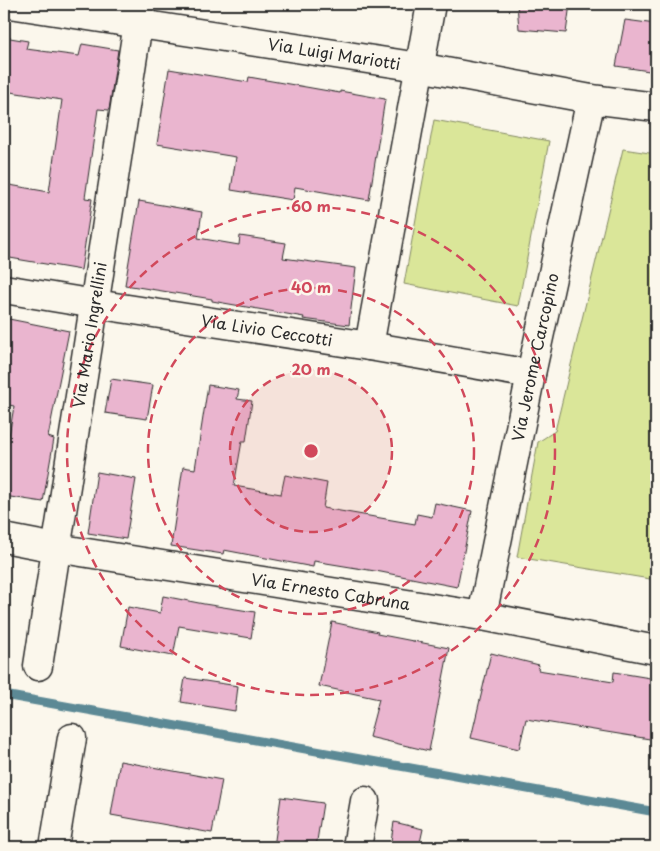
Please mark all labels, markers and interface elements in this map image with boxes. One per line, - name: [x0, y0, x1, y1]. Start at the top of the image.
- street label: Via Luigi Mariotti: [266, 31, 402, 75]
- text: 60 m: [291, 194, 331, 217]
- street label: Via Mario Ingrellini: [65, 260, 112, 410]
- street label: Via Jerome Carcopino: [505, 271, 564, 444]
- text: 40 m: [291, 275, 331, 298]
- street label: Via Livio Ceccotti: [199, 307, 334, 351]
- text: 20 m: [292, 357, 330, 380]
- centre of rings: [302, 442, 320, 460]
- street label: Via Ernesto Cabruna: [249, 566, 412, 615]

